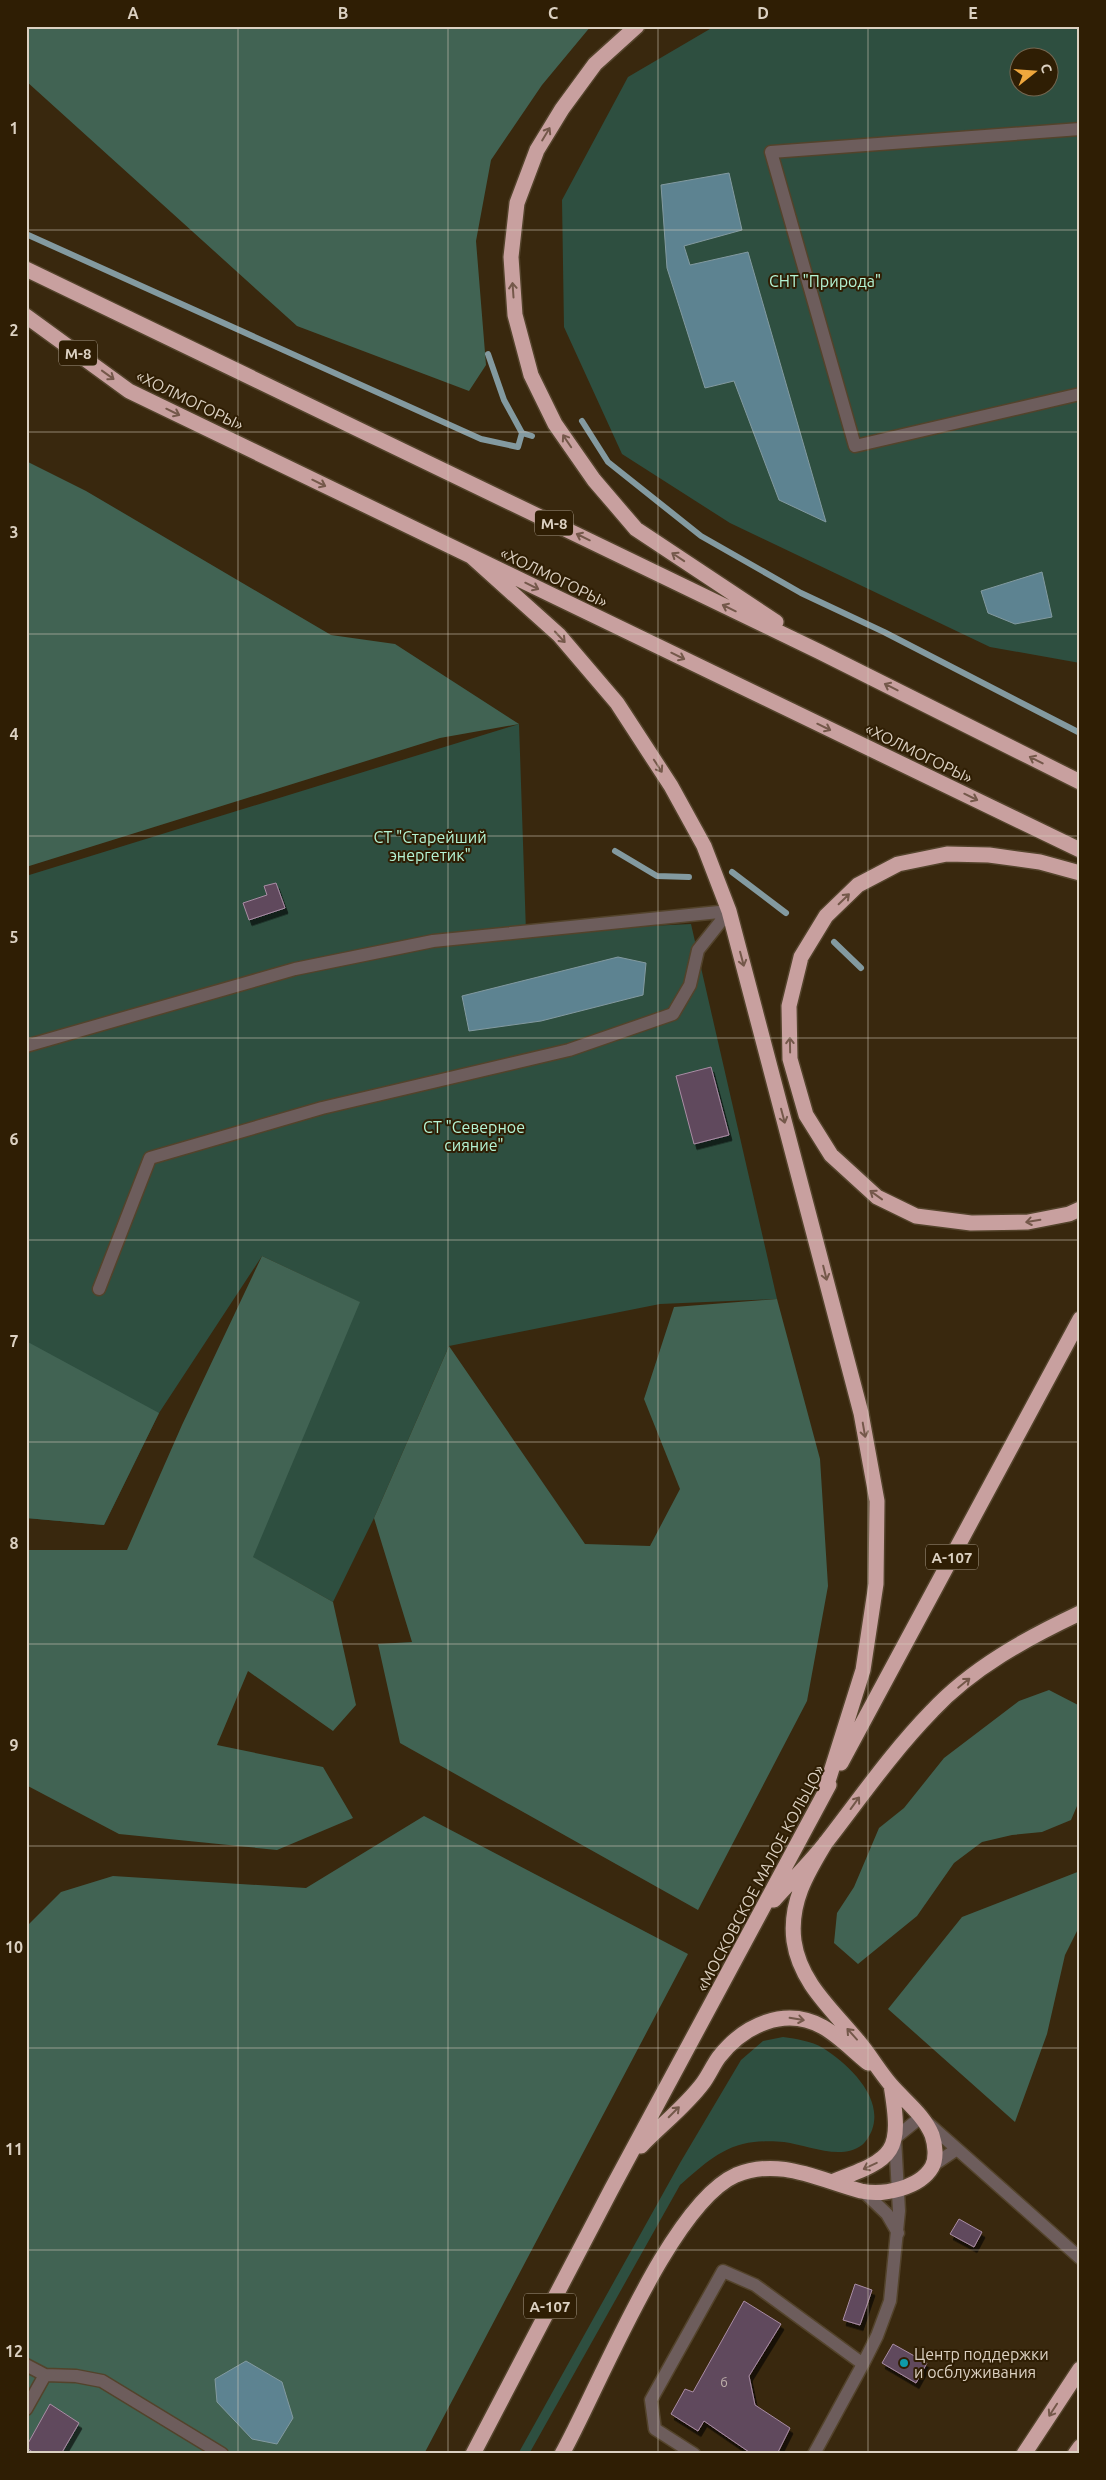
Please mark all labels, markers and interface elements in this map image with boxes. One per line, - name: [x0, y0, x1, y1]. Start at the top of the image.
- text: A: [127, 4, 139, 22]
- text: B: [338, 4, 348, 22]
- text: C: [548, 4, 558, 22]
- text: D: [757, 4, 769, 22]
- text: E: [968, 4, 978, 22]
- north arrow: [1008, 48, 1058, 98]
- text: С: [1037, 62, 1055, 75]
- text: 1: [9, 119, 19, 137]
- one-way arrow: [542, 127, 552, 141]
- park label: СНТ "Природа": [769, 272, 881, 290]
- one-way arrow: [508, 282, 518, 298]
- text: 2: [9, 321, 19, 339]
- road number: М-8: [59, 340, 97, 366]
- street label: «ХОЛМОГОРЫ»: [133, 366, 247, 434]
- one-way arrow: [101, 370, 114, 381]
- one-way arrow: [165, 408, 180, 417]
- one-way arrow: [562, 434, 572, 448]
- one-way arrow: [311, 479, 326, 488]
- road number: М-8: [535, 510, 573, 536]
- text: 3: [9, 523, 19, 541]
- one-way arrow: [576, 532, 591, 541]
- street label: «ХОЛМОГОРЫ»: [497, 543, 611, 611]
- one-way arrow: [671, 551, 685, 562]
- one-way arrow: [524, 581, 539, 591]
- one-way arrow: [722, 603, 737, 612]
- one-way arrow: [554, 630, 566, 643]
- one-way arrow: [670, 652, 685, 662]
- one-way arrow: [884, 682, 899, 691]
- street label: «ХОЛМОГОРЫ»: [862, 719, 976, 787]
- one-way arrow: [817, 722, 832, 732]
- text: 4: [9, 725, 19, 743]
- one-way arrow: [1029, 755, 1044, 764]
- one-way arrow: [653, 759, 663, 773]
- one-way arrow: [963, 793, 978, 802]
- park label: СТ "Старейший энергетик": [373, 828, 487, 864]
- one-way arrow: [838, 893, 850, 905]
- text: 5: [9, 928, 19, 946]
- one-way arrow: [737, 950, 747, 966]
- one-way arrow: [785, 1037, 794, 1053]
- one-way arrow: [779, 1107, 789, 1123]
- park label: СТ "Северное сияние": [423, 1118, 525, 1154]
- text: 6: [9, 1130, 19, 1148]
- one-way arrow: [869, 1190, 883, 1200]
- one-way arrow: [1025, 1216, 1041, 1226]
- one-way arrow: [821, 1264, 830, 1280]
- text: 7: [9, 1332, 19, 1350]
- one-way arrow: [860, 1422, 870, 1438]
- text: 8: [9, 1534, 19, 1552]
- road number: А-107: [926, 1544, 978, 1570]
- one-way arrow: [957, 1678, 970, 1689]
- text: 9: [9, 1736, 19, 1754]
- street label: «МОСКОВСКОЕ МАЛОЕ КОЛЬЦО»: [692, 1762, 828, 1994]
- one-way arrow: [849, 1797, 860, 1810]
- text: 10: [5, 1938, 23, 1956]
- one-way arrow: [789, 2014, 805, 2024]
- one-way arrow: [847, 2027, 858, 2040]
- one-way arrow: [668, 2106, 681, 2118]
- text: 11: [5, 2140, 23, 2158]
- one-way arrow: [863, 2162, 878, 2171]
- road number: А-107: [524, 2294, 576, 2318]
- text: 12: [5, 2342, 23, 2360]
- place label: Центр поддержки и осблуживания: [914, 2345, 1049, 2381]
- marker: Центр поддержки и осблуживания: [898, 2357, 910, 2369]
- house number: 6: [720, 2374, 728, 2390]
- one-way arrow: [1048, 2402, 1058, 2416]

